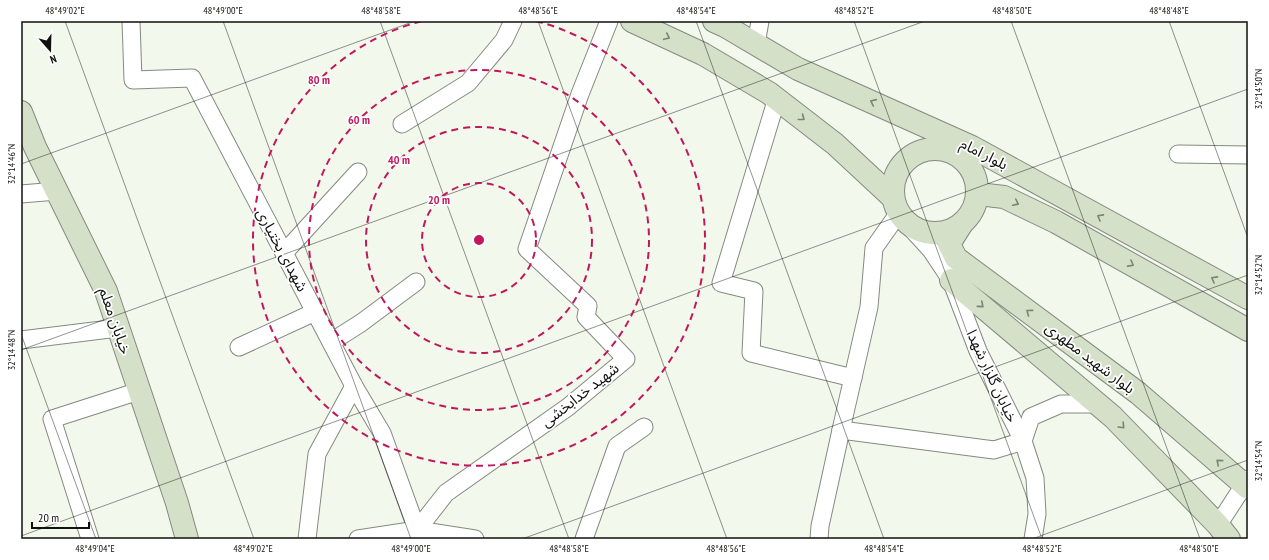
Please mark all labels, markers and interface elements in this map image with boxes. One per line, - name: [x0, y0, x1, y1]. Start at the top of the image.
- text: 48°49'02"E: [45, 4, 85, 17]
- text: 48°49'00"E: [203, 4, 243, 17]
- text: 48°48'58"E: [361, 4, 401, 17]
- text: 48°48'56"E: [518, 4, 558, 17]
- text: 48°48'54"E: [676, 4, 716, 17]
- text: 48°48'52"E: [834, 4, 874, 17]
- text: 48°48'50"E: [992, 4, 1032, 17]
- text: 48°48'48"E: [1149, 4, 1189, 17]
- north arrow: [30, 30, 70, 70]
- one-way arrow: [663, 32, 670, 40]
- text: N: [48, 52, 59, 67]
- text: 32°14'50"N: [1252, 69, 1265, 109]
- text: 80 m: [308, 72, 330, 87]
- one-way arrow: [869, 99, 877, 107]
- text: 60 m: [348, 112, 370, 127]
- one-way arrow: [798, 113, 805, 120]
- street label: بلوار امام: [956, 134, 1011, 175]
- text: 32°14'46"N: [5, 144, 18, 184]
- text: 40 m: [388, 152, 410, 167]
- text: 20 m: [428, 192, 450, 207]
- one-way arrow: [1012, 198, 1019, 206]
- street label: شهدای بختیاری: [253, 205, 312, 295]
- one-way arrow: [1097, 214, 1104, 222]
- centre of rings: [472, 233, 486, 247]
- text: 32°14'52"N: [1252, 255, 1265, 295]
- one-way arrow: [1126, 259, 1134, 266]
- one-way arrow: [1211, 277, 1218, 284]
- street label: خیابان معلم: [93, 285, 136, 357]
- one-way arrow: [976, 301, 983, 308]
- one-way arrow: [1027, 310, 1034, 317]
- street label: بلوار شهید مطهری: [1042, 318, 1139, 398]
- street label: خیابان گلزار شهدا: [963, 326, 1022, 425]
- text: 32°14'48"N: [5, 330, 18, 370]
- street label: شهید خدابخشی: [537, 358, 623, 431]
- one-way arrow: [1117, 421, 1125, 429]
- text: 32°14'54"N: [1252, 441, 1265, 481]
- one-way arrow: [1216, 460, 1224, 467]
- scale bar: [32, 504, 89, 530]
- text: 20 m: [38, 510, 59, 525]
- text: 48°49'04"E: [75, 542, 115, 555]
- text: 48°49'02"E: [233, 542, 273, 555]
- text: 48°49'00"E: [391, 542, 431, 555]
- text: 48°48'58"E: [549, 542, 589, 555]
- text: 48°48'56"E: [706, 542, 746, 555]
- text: 48°48'54"E: [864, 542, 904, 555]
- text: 48°48'52"E: [1022, 542, 1062, 555]
- text: 48°48'50"E: [1179, 542, 1219, 555]

